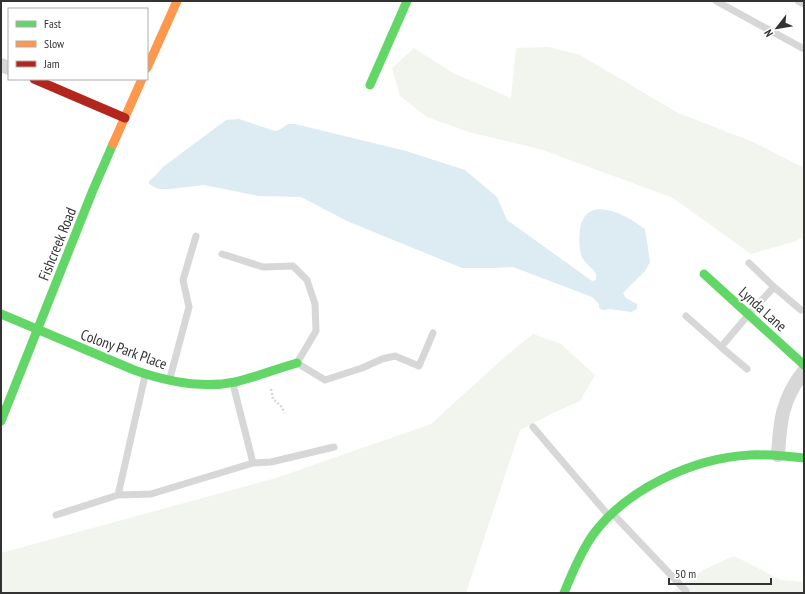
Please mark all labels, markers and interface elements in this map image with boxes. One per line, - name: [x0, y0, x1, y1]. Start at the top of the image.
- legend: [8, 8, 148, 80]
- north arrow: [757, 8, 797, 48]
- text: Fast: [44, 16, 62, 31]
- text: N: [761, 27, 776, 39]
- text: Slow: [44, 36, 65, 51]
- text: Jam: [43, 56, 60, 71]
- street label: Fishcreek Road: [34, 205, 80, 283]
- street label: Lynda Lane: [735, 283, 791, 335]
- street label: Colony Park Place: [78, 325, 170, 373]
- scale bar: [669, 560, 771, 586]
- text: 50 m: [675, 566, 696, 581]

